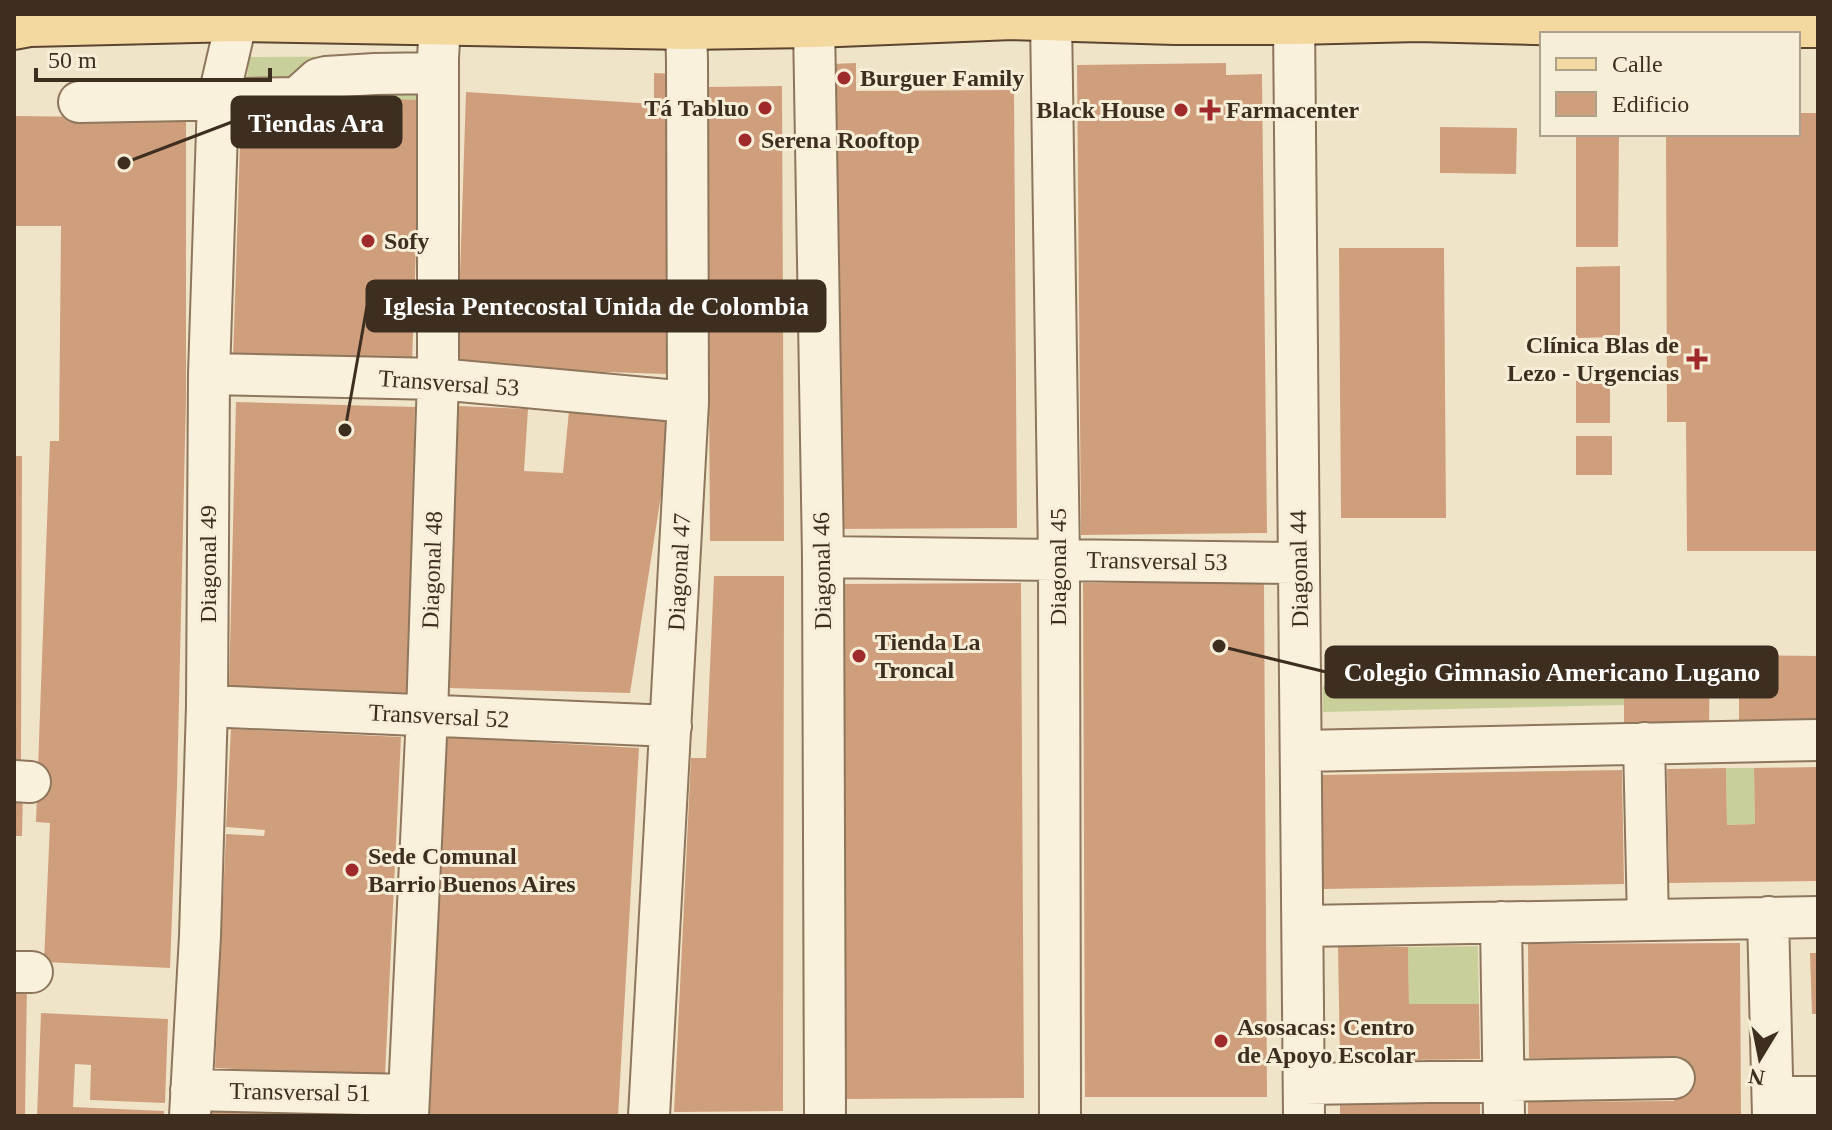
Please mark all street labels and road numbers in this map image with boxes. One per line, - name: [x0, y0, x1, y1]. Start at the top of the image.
- street label: Transversal 53: [378, 365, 520, 401]
- street label: Diagonal 49: [195, 505, 221, 623]
- street label: Diagonal 45: [1045, 508, 1071, 626]
- street label: Diagonal 44: [1285, 510, 1313, 628]
- street label: Diagonal 48: [417, 511, 447, 629]
- street label: Diagonal 47: [663, 512, 695, 632]
- street label: Diagonal 46: [808, 512, 836, 630]
- street label: Transversal 53: [1086, 547, 1228, 575]
- street label: Transversal 52: [368, 699, 510, 733]
- street label: Transversal 51: [229, 1078, 371, 1106]

